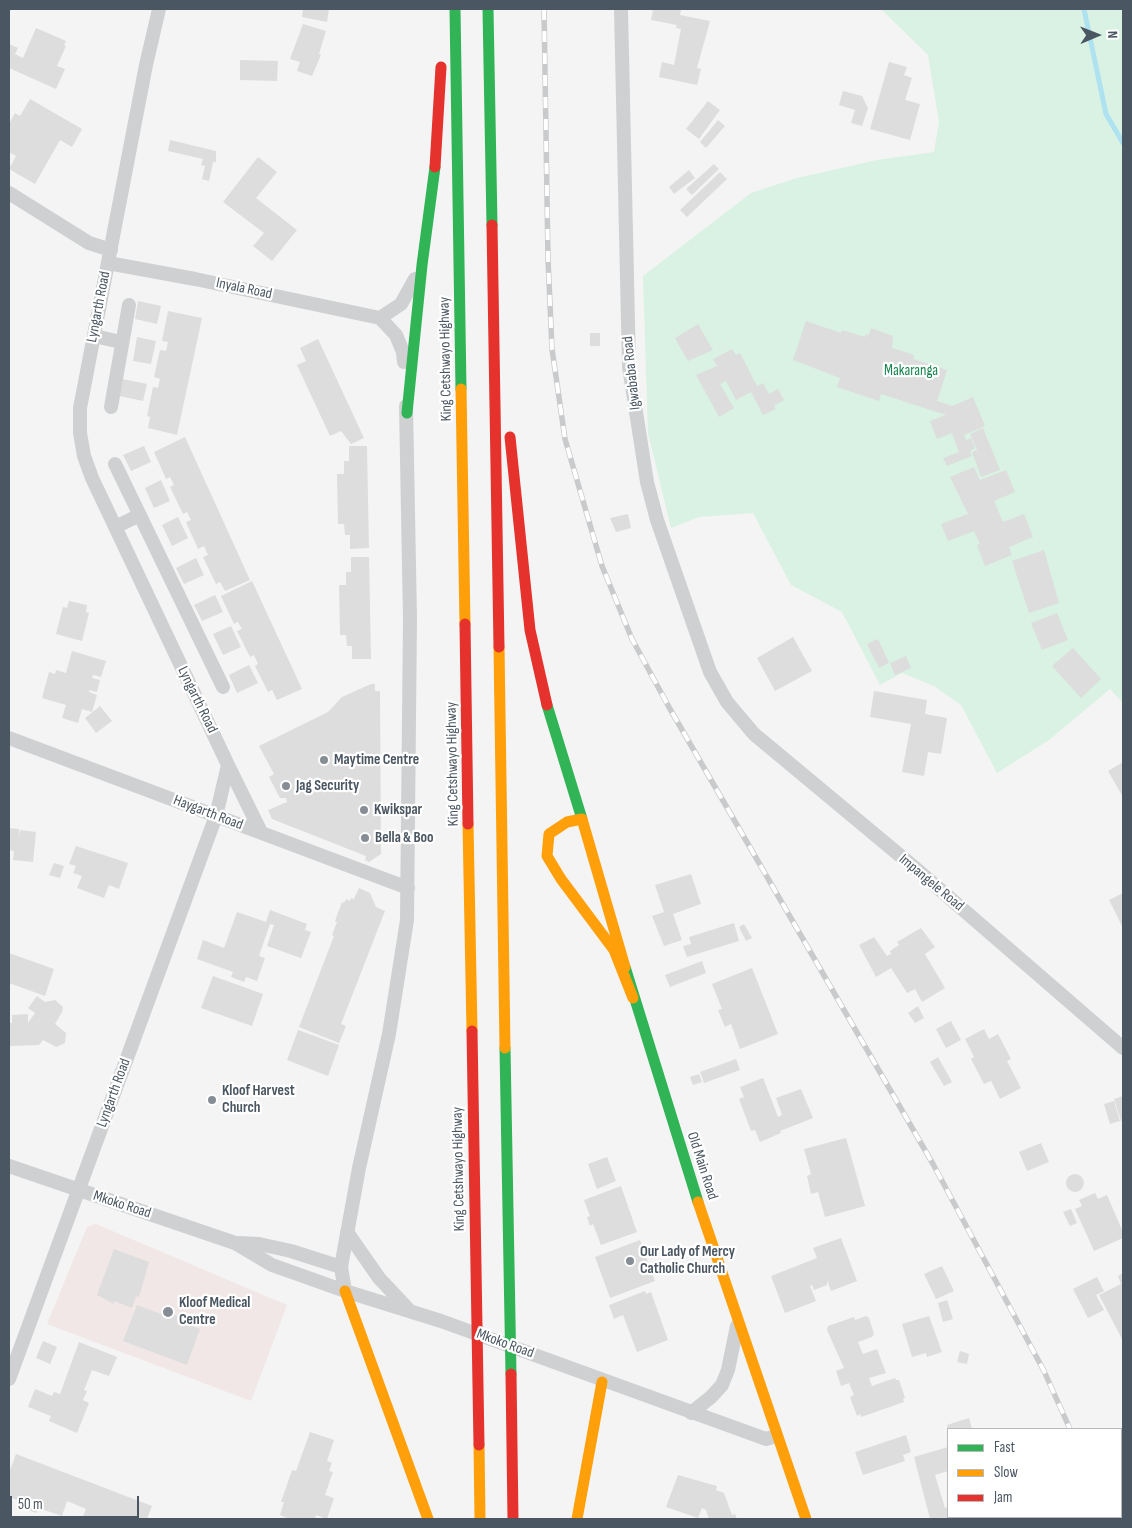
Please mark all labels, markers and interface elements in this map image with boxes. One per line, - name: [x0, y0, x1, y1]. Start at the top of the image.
- north arrow: [1072, 10, 1122, 60]
- text: N: [1104, 31, 1121, 39]
- street label: Lyngarth Road: [83, 270, 115, 344]
- street label: Inyala Road: [214, 274, 274, 304]
- street label: King Cetshwayo Highway: [436, 297, 456, 421]
- street label: Igwababa Road: [619, 335, 645, 411]
- park label: Makaranga: [884, 362, 938, 380]
- street label: Lyngarth Road: [173, 664, 221, 736]
- street label: King Cetshwayo Highway: [443, 702, 463, 826]
- place label: Maytime Centre: [334, 751, 419, 769]
- marker: Maytime Centre: [318, 754, 330, 766]
- place label: Jag Security: [296, 777, 359, 795]
- marker: Jag Security: [280, 780, 292, 792]
- street label: Haygarth Road: [171, 791, 245, 835]
- place label: Kwikspar: [374, 801, 422, 819]
- marker: Kwikspar: [358, 804, 370, 816]
- place label: Bella & Boo: [375, 829, 434, 847]
- marker: Bella & Boo: [359, 832, 371, 844]
- street label: Impangele Road: [895, 851, 967, 915]
- street label: Lyngarth Road: [93, 1056, 135, 1130]
- place label: Kloof Harvest Church: [222, 1082, 295, 1117]
- marker: Kloof Harvest Church: [206, 1094, 218, 1106]
- street label: King Cetshwayo Highway: [449, 1107, 469, 1231]
- street label: Old Main Road: [683, 1130, 721, 1202]
- street label: Mkoko Road: [91, 1187, 153, 1223]
- place label: Our Lady of Mercy Catholic Church: [640, 1243, 735, 1278]
- marker: Our Lady of Mercy Catholic Church: [624, 1255, 636, 1267]
- place label: Kloof Medical Centre: [179, 1294, 250, 1329]
- marker: Kloof Medical Centre: [161, 1305, 175, 1319]
- street label: Mkoko Road: [474, 1325, 536, 1363]
- legend: [947, 1428, 1122, 1518]
- text: Fast: [994, 1438, 1015, 1457]
- text: Slow: [994, 1463, 1018, 1482]
- scale bar: [12, 1486, 141, 1518]
- text: Jam: [994, 1488, 1012, 1507]
- text: 50 m: [18, 1495, 43, 1514]

